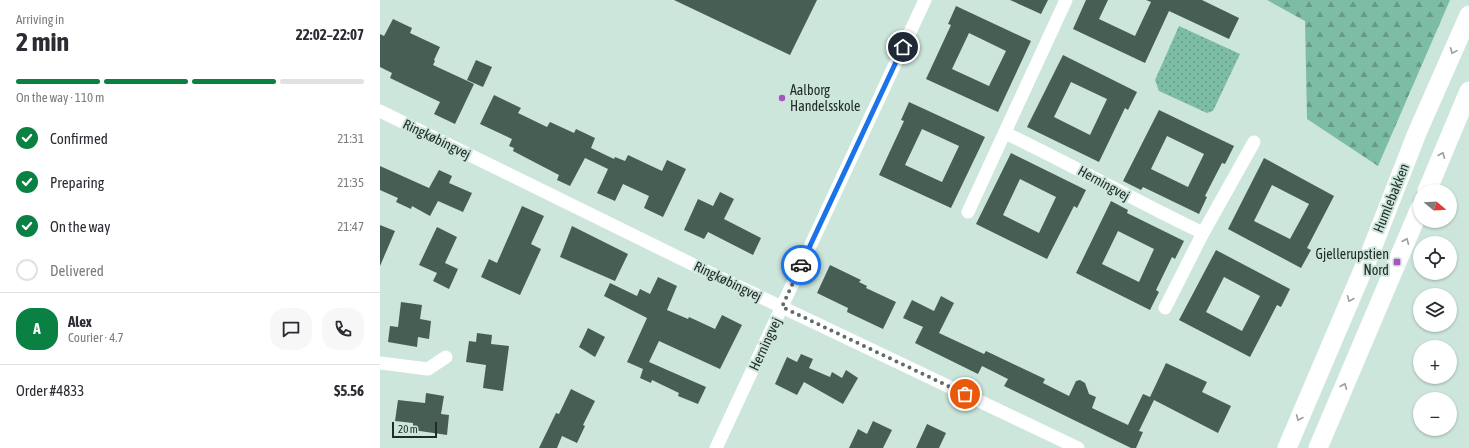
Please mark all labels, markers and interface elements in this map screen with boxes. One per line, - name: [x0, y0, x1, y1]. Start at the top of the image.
- text: Arriving in: [16, 12, 64, 27]
- text: 22:02–22:07: [296, 26, 364, 43]
- text: 2 min: [16, 27, 69, 57]
- pin: [886, 30, 920, 64]
- icon: home: [892, 36, 914, 58]
- one-way arrow: [1450, 46, 1458, 54]
- place label: Aalborg Handelsskole: [790, 82, 860, 114]
- text: On the way · 110 m: [16, 90, 104, 105]
- marker: Aalborg Handelsskole: [777, 93, 787, 103]
- street label: Ringkøbingvej: [401, 116, 473, 162]
- icon: check: [16, 127, 38, 149]
- text: Confirmed: [50, 130, 108, 147]
- text: 21:31: [337, 131, 364, 146]
- one-way arrow: [1437, 152, 1445, 159]
- street label: Humlebakken: [1370, 161, 1412, 235]
- street label: Herningvej: [1075, 162, 1133, 204]
- icon: check: [16, 171, 38, 193]
- text: Preparing: [50, 174, 104, 191]
- text: 21:35: [337, 175, 364, 190]
- north arrow: [1413, 184, 1457, 228]
- map controls: [1413, 184, 1457, 436]
- icon: check: [16, 215, 38, 237]
- text: On the way: [50, 218, 111, 235]
- text: 21:47: [337, 219, 364, 234]
- button: locate: [1413, 236, 1457, 280]
- one-way arrow: [1401, 238, 1409, 245]
- courier: [781, 245, 821, 285]
- place label: Gjellerupstien Nord: [1316, 246, 1389, 278]
- icon: car: [790, 254, 812, 276]
- marker: Gjellerupstien Nord: [1392, 257, 1402, 267]
- street label: Ringkøbingvej: [692, 258, 764, 304]
- text: Delivered: [50, 262, 104, 279]
- button: layers: [1413, 288, 1457, 332]
- one-way arrow: [1347, 295, 1355, 302]
- button: chat: [270, 308, 312, 350]
- button: phone: [322, 308, 364, 350]
- text: Alex: [68, 313, 92, 330]
- street label: Herningvej: [746, 315, 784, 373]
- text: A: [33, 320, 41, 337]
- text: Courier · 4.7: [68, 330, 124, 345]
- button: +: [1413, 340, 1457, 384]
- pin: [948, 377, 982, 411]
- text: Order #4833: [16, 382, 84, 399]
- text: $5.56: [334, 382, 364, 399]
- icon: bag: [954, 383, 976, 405]
- one-way arrow: [1339, 383, 1347, 391]
- button: −: [1413, 392, 1457, 436]
- one-way arrow: [1296, 415, 1304, 422]
- scale bar: [392, 420, 437, 439]
- text: 20 m: [398, 423, 418, 435]

